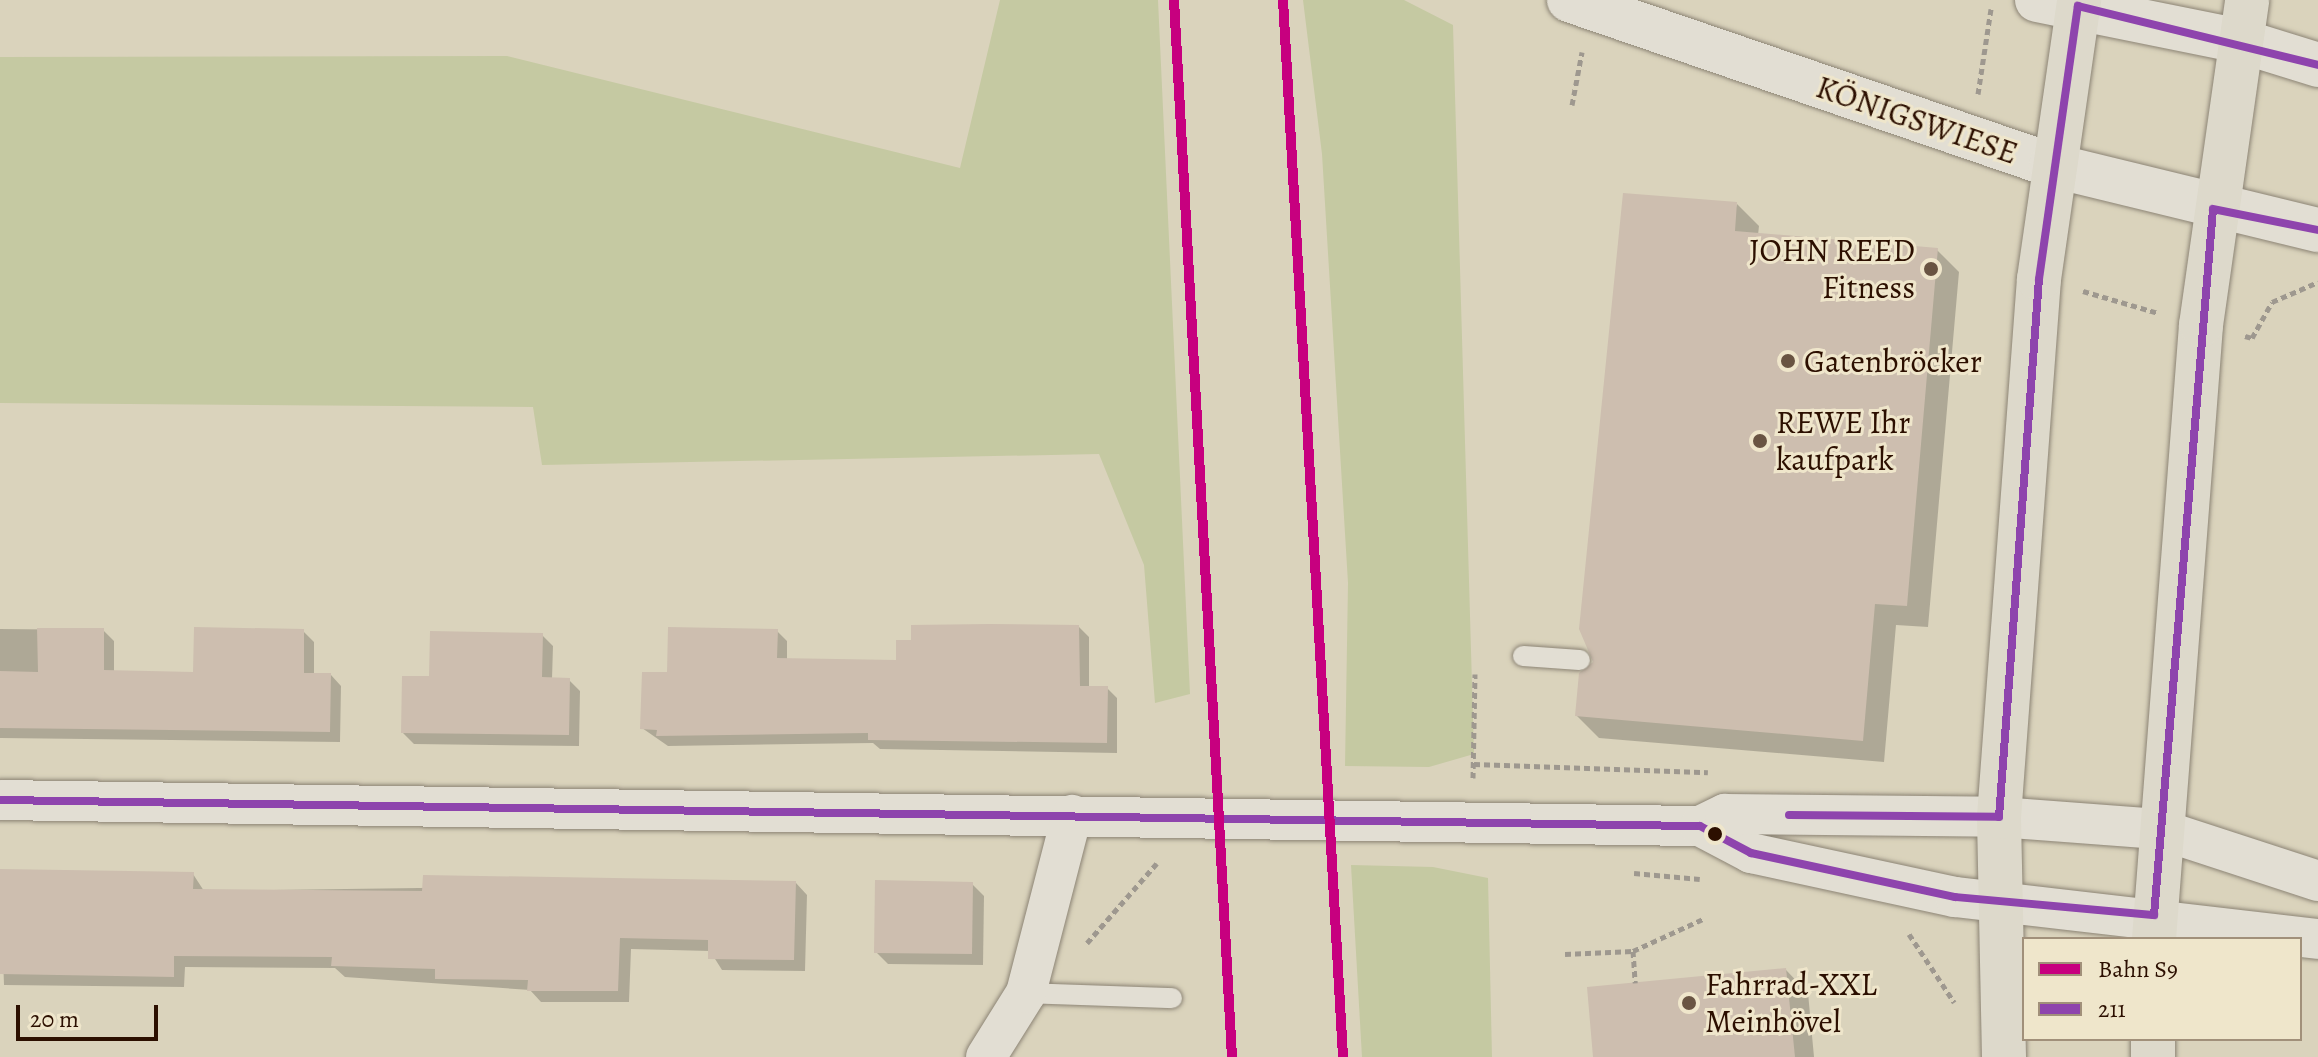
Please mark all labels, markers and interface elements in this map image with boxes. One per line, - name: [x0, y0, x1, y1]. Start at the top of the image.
- street label: KÖNIGSWIESE: [1811, 68, 2023, 172]
- place label: JOHN REED Fitness: [1749, 232, 1915, 307]
- marker: JOHN REED Fitness: [1922, 260, 1940, 278]
- place label: Gatenbröcker: [1804, 342, 1982, 380]
- marker: Gatenbröcker: [1779, 352, 1797, 370]
- place label: REWE Ihr kaufpark: [1776, 404, 1910, 479]
- marker: REWE Ihr kaufpark: [1751, 432, 1769, 450]
- unlabelled marker: [1707, 826, 1723, 842]
- legend: [2022, 937, 2302, 1041]
- text: Bahn S9: [2098, 953, 2178, 985]
- place label: Fahrrad-XXL Meinhövel: [1705, 966, 1877, 1041]
- scale bar: [20, 989, 162, 1039]
- text: 211: [2098, 993, 2126, 1025]
- marker: Fahrrad-XXL Meinhövel: [1680, 994, 1698, 1012]
- text: 20 m: [30, 1003, 79, 1035]

